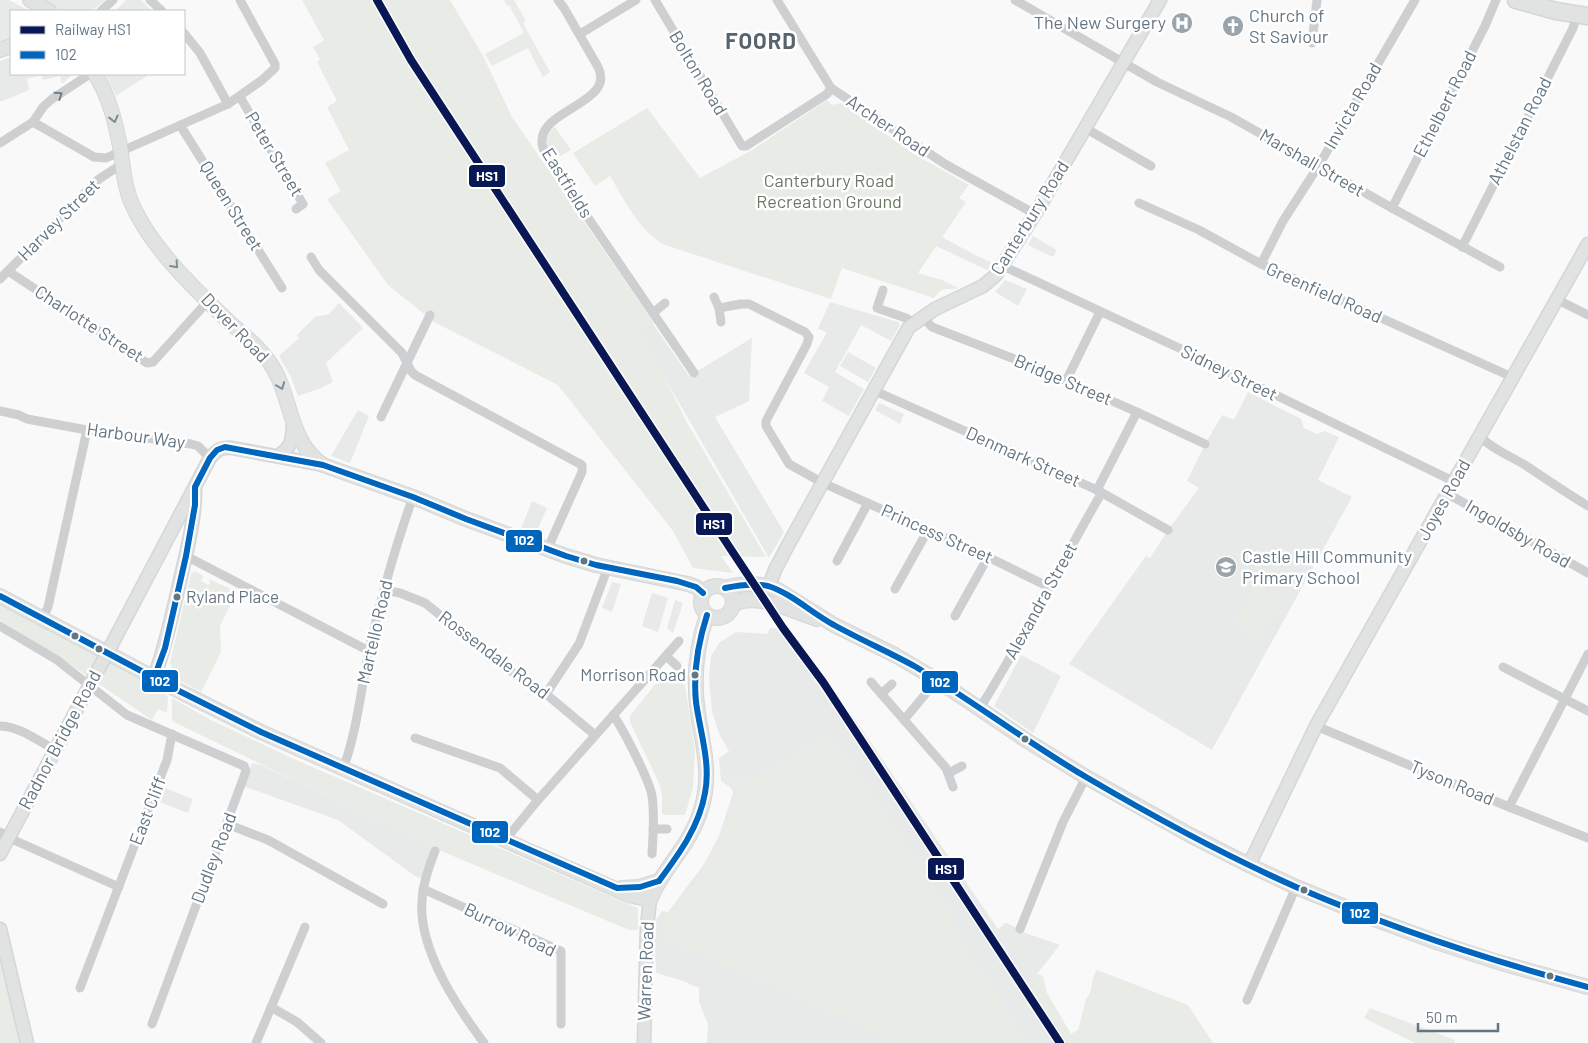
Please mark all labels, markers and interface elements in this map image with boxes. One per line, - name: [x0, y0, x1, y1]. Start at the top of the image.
- place label: Church of St Saviour: [1249, 4, 1329, 47]
- legend: [10, 10, 185, 75]
- place label: The New Surgery: [1034, 11, 1166, 33]
- hospital icon: The New Surgery: [1170, 11, 1194, 35]
- church icon: Church of St Saviour: [1221, 14, 1245, 38]
- text: Railway HS1: [55, 20, 131, 38]
- street label: Bolton Road: [665, 26, 733, 119]
- district label: FOORD: [725, 27, 797, 53]
- text: 102: [55, 45, 77, 63]
- street label: Ethelbert Road: [1408, 47, 1480, 161]
- street label: Invicta Road: [1319, 58, 1386, 153]
- street label: Athelstan Road: [1483, 73, 1556, 188]
- street label: Archer Road: [843, 89, 934, 161]
- one-way arrow: [53, 92, 62, 101]
- street label: Peter Street: [241, 107, 309, 200]
- one-way arrow: [108, 114, 119, 123]
- street label: Marshall Street: [1256, 123, 1369, 201]
- street label: Eastfields: [538, 143, 598, 222]
- street label: Canterbury Road: [985, 156, 1073, 279]
- street label: Queen Street: [196, 157, 268, 254]
- line badge: HS1: [468, 164, 506, 188]
- text: HS1: [476, 167, 498, 184]
- park label: Canterbury Road Recreation Ground: [756, 169, 902, 212]
- street label: Harvey Street: [13, 174, 104, 265]
- street label: Greenfield Road: [1263, 257, 1386, 327]
- one-way arrow: [169, 259, 178, 268]
- street label: Charlotte Street: [31, 280, 148, 367]
- street label: Dover Road: [197, 288, 274, 367]
- street label: Sidney Street: [1177, 339, 1281, 405]
- street label: Bridge Street: [1011, 349, 1116, 410]
- one-way arrow: [275, 381, 285, 390]
- street label: Harbour Way: [86, 417, 187, 453]
- street label: Denmark Street: [963, 421, 1084, 491]
- street label: Joyes Road: [1412, 455, 1474, 544]
- street label: Ingoldsby Road: [1462, 494, 1575, 572]
- street label: Princess Street: [878, 499, 997, 568]
- line badge: HS1: [695, 512, 733, 536]
- text: HS1: [703, 515, 725, 532]
- line badge: 102: [505, 529, 543, 553]
- text: 102: [514, 531, 535, 548]
- street label: Alexandra Street: [999, 538, 1081, 663]
- place label: Castle Hill Community Primary School: [1242, 545, 1412, 588]
- school or university icon: Castle Hill Community Primary School: [1214, 555, 1238, 579]
- unlabelled marker: [579, 556, 589, 566]
- street label: Martello Road: [351, 578, 397, 686]
- place label: Ryland Place: [186, 586, 279, 606]
- marker: Ryland Place: [172, 592, 182, 602]
- street label: Rossendale Road: [435, 605, 554, 703]
- unlabelled marker: [70, 631, 80, 641]
- unlabelled marker: [94, 644, 104, 654]
- place label: Morrison Road: [580, 664, 686, 684]
- street label: Radnor Bridge Road: [13, 666, 105, 813]
- line badge: 102: [141, 669, 179, 693]
- marker: Morrison Road: [690, 670, 700, 680]
- line badge: 102: [921, 670, 959, 694]
- text: 102: [150, 672, 171, 689]
- text: 102: [930, 673, 951, 690]
- unlabelled marker: [1020, 734, 1030, 744]
- street label: Tyson Road: [1407, 755, 1498, 810]
- street label: East Cliff: [124, 773, 170, 848]
- street label: Dudley Road: [186, 809, 240, 906]
- line badge: 102: [471, 820, 509, 844]
- text: 102: [480, 823, 501, 840]
- line badge: HS1: [927, 857, 965, 881]
- text: HS1: [935, 860, 957, 877]
- unlabelled marker: [1299, 885, 1309, 895]
- street label: Burrow Road: [461, 897, 560, 961]
- line badge: 102: [1341, 901, 1379, 925]
- text: 102: [1350, 904, 1371, 921]
- street label: Warren Road: [632, 921, 658, 1021]
- unlabelled marker: [1545, 971, 1555, 981]
- scale bar: [1418, 1000, 1498, 1032]
- text: 50 m: [1426, 1008, 1458, 1026]

